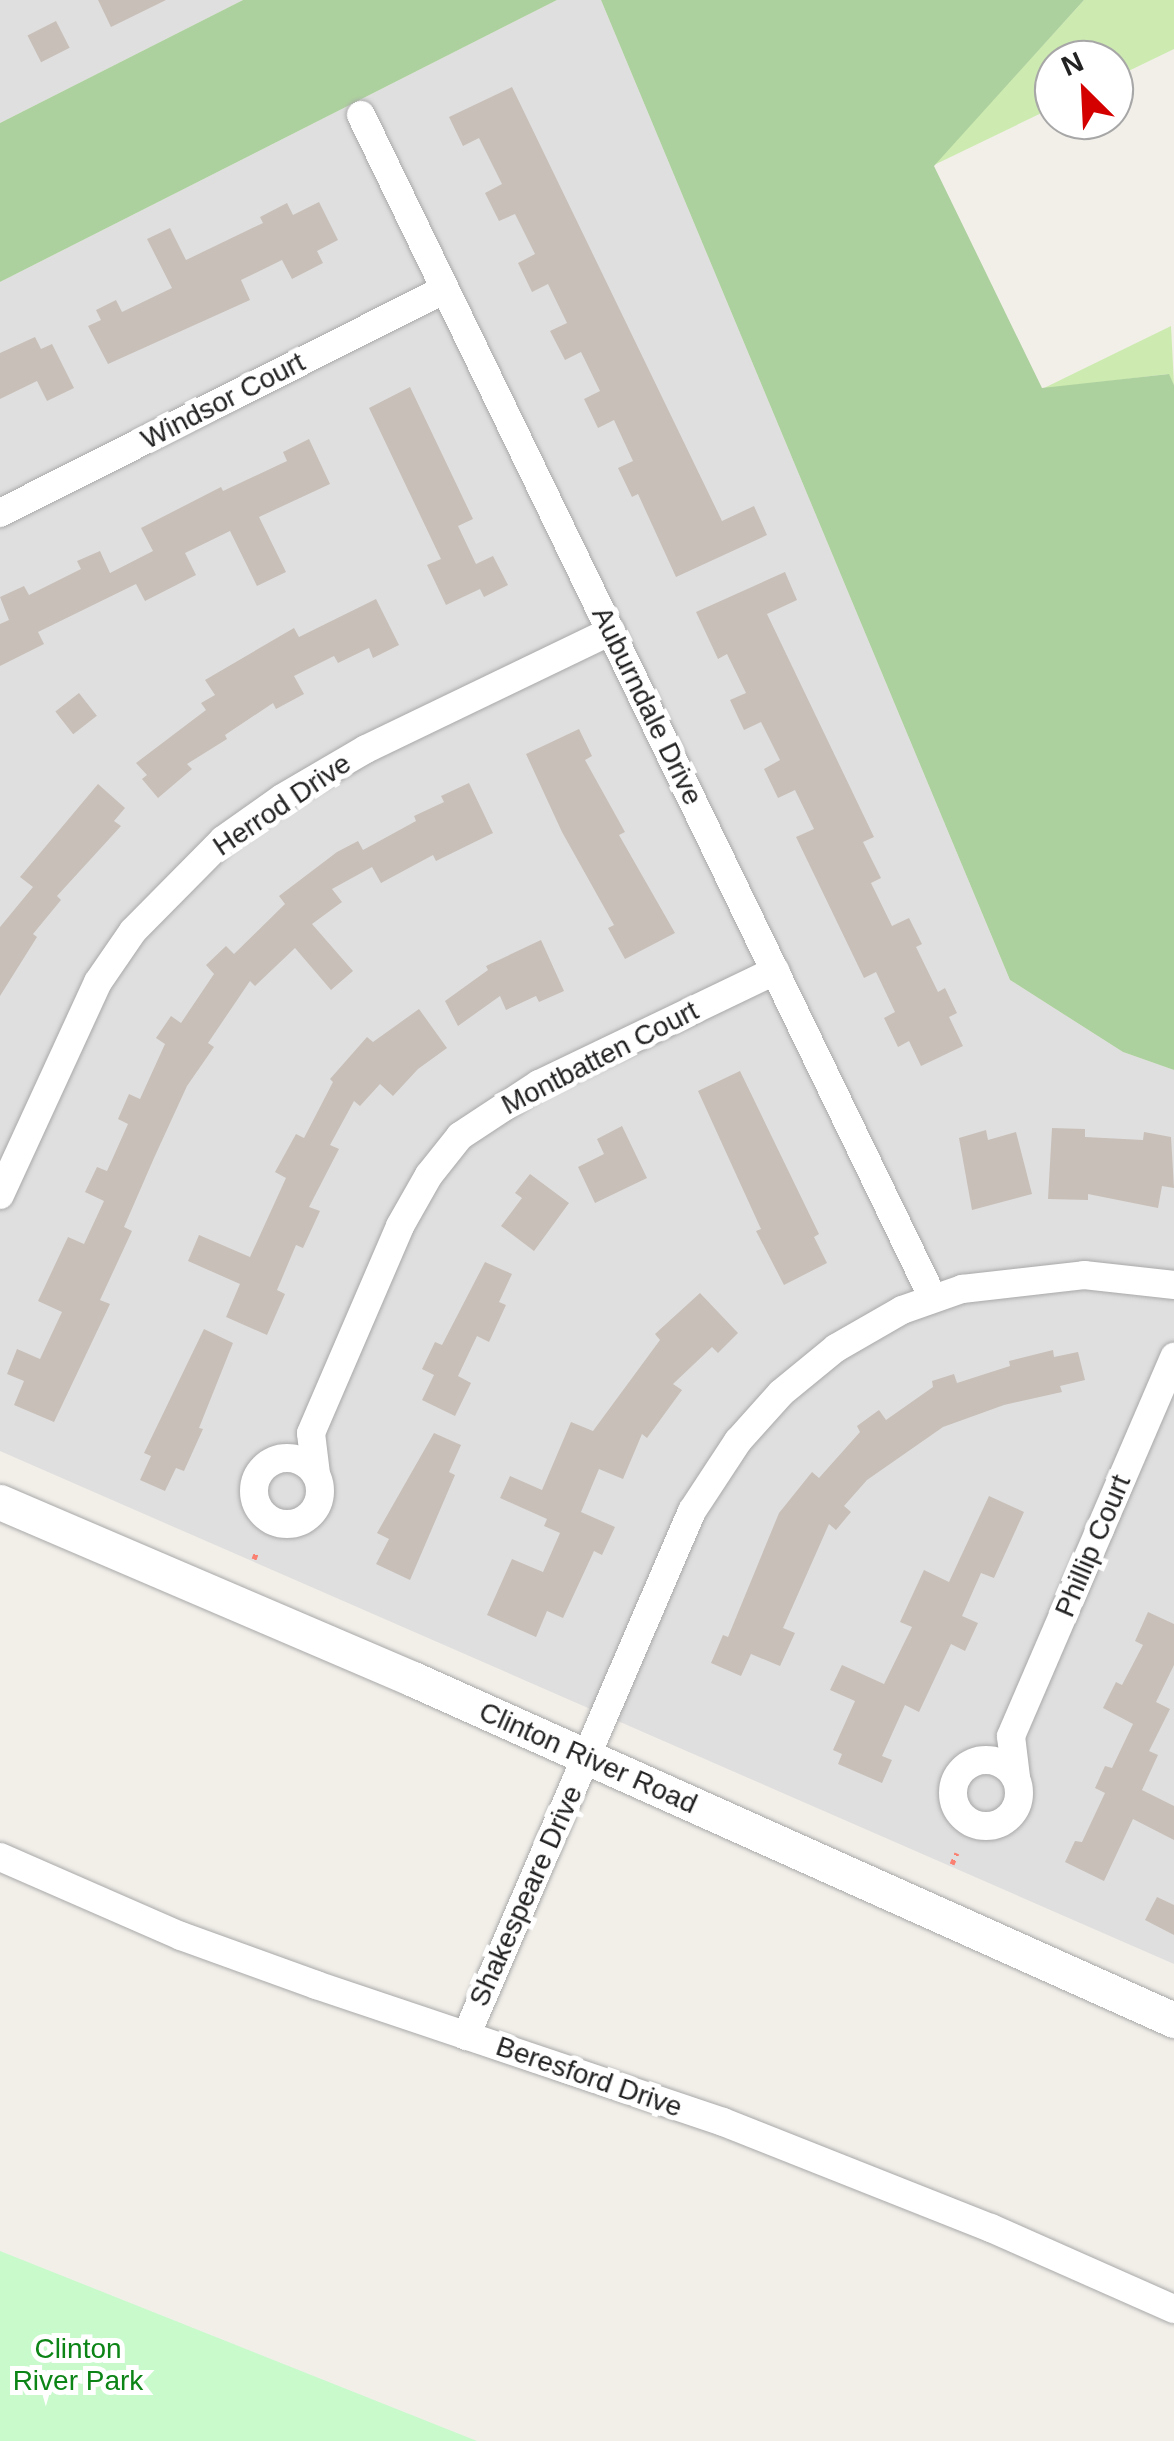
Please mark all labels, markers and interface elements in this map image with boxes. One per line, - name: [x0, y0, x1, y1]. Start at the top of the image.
- north arrow: [1034, 40, 1134, 140]
- text: N: [1057, 46, 1088, 82]
- street label: Windsor Court: [136, 345, 310, 457]
- street label: Auburndale Drive: [584, 601, 710, 811]
- street label: Herrod Drive: [207, 747, 357, 863]
- street label: Montbatten Court: [496, 994, 704, 1122]
- street label: Phillip Court: [1048, 1470, 1138, 1622]
- street label: Clinton River Road: [474, 1695, 702, 1821]
- street label: Shakespeare Drive: [462, 1780, 590, 2012]
- street label: Beresford Drive: [492, 2029, 686, 2125]
- park label: Clinton River Park: [13, 2332, 143, 2398]

